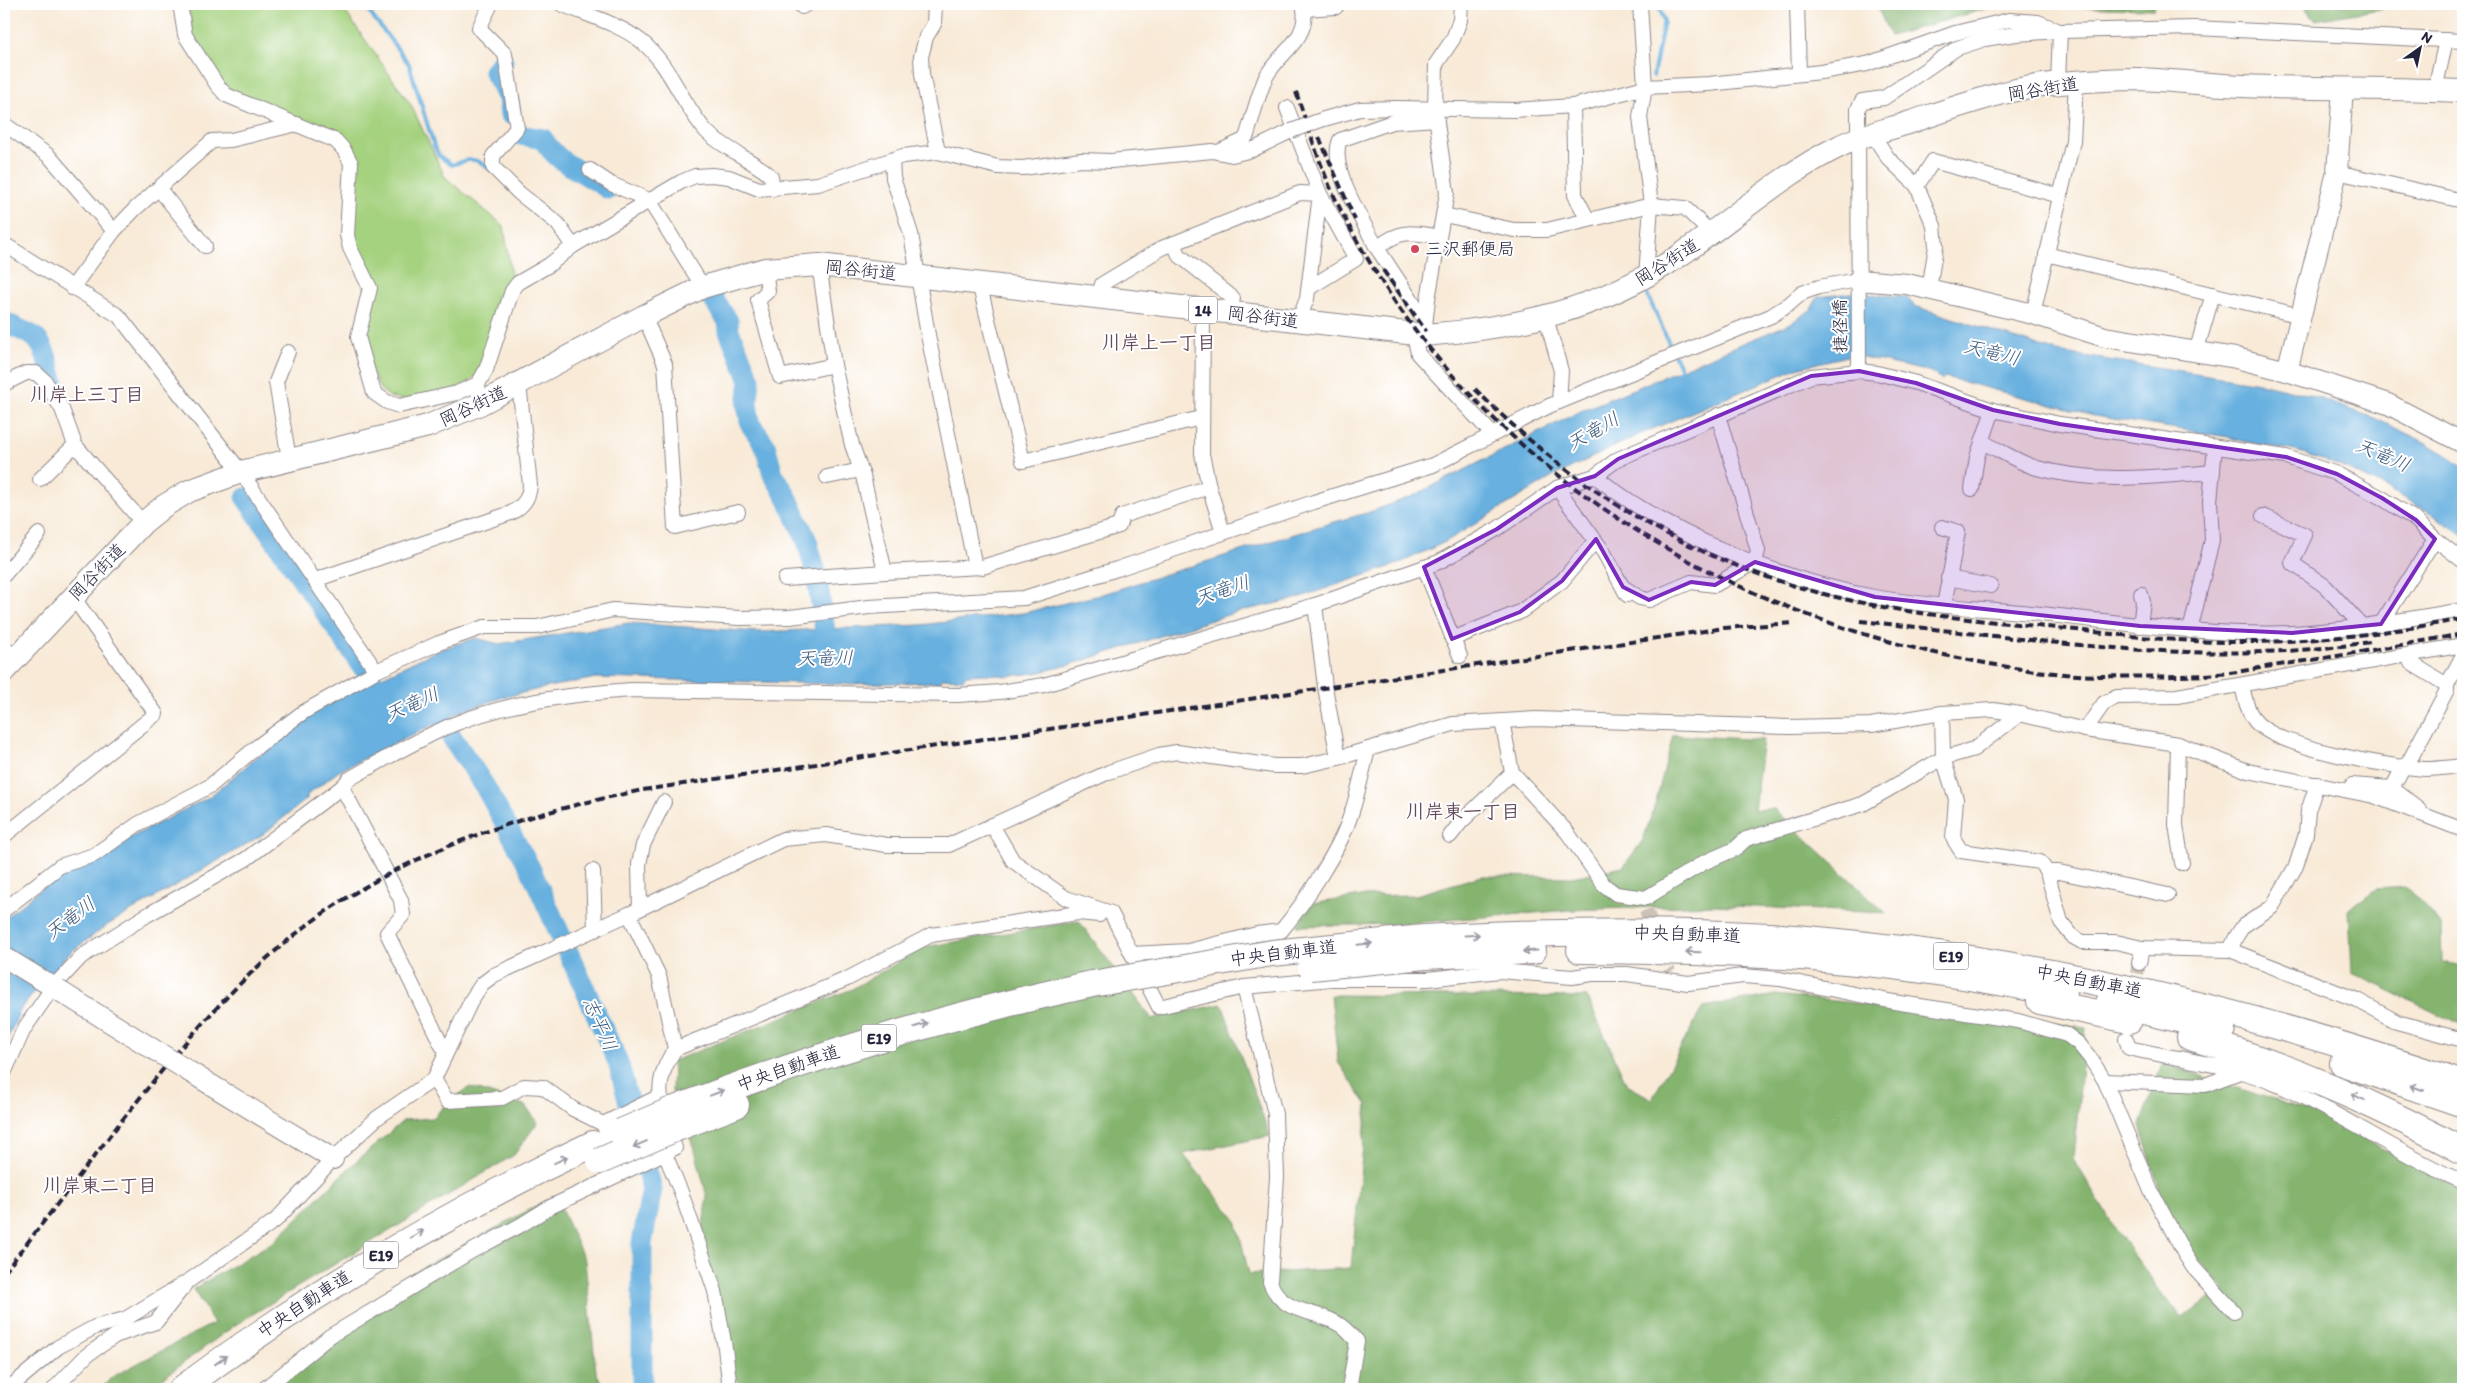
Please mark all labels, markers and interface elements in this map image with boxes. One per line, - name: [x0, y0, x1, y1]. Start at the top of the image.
- north arrow: [2394, 22, 2444, 72]
- text: N: [2418, 28, 2435, 47]
- street label: 岡谷街道: [2006, 73, 2080, 105]
- street label: 岡谷街道: [1631, 234, 1703, 290]
- place label: 三沢郵便局: [1425, 238, 1515, 260]
- marker: 三沢郵便局: [1409, 243, 1421, 255]
- street label: 岡谷街道: [824, 255, 898, 285]
- road number: 14: [1189, 296, 1217, 324]
- street label: 捷径橋: [1829, 299, 1851, 353]
- street label: 岡谷街道: [1226, 302, 1300, 332]
- district label: 川岸上一丁目: [1102, 331, 1216, 354]
- water label: 天竜川: [1962, 334, 2022, 370]
- street label: 岡谷街道: [436, 381, 510, 431]
- district label: 川岸上三丁目: [30, 383, 144, 406]
- water label: 天竜川: [1563, 407, 1623, 455]
- water label: 天竜川: [2352, 433, 2414, 477]
- street label: 岡谷街道: [64, 538, 130, 606]
- water label: 天竜川: [1191, 570, 1253, 610]
- water label: 天竜川: [796, 646, 854, 670]
- water label: 天竜川: [381, 682, 443, 726]
- district label: 川岸東一丁目: [1406, 800, 1520, 823]
- water label: 天竜川: [40, 892, 100, 944]
- street label: 中央自動車道: [1633, 921, 1741, 947]
- one-way arrow: [1464, 931, 1480, 940]
- street label: 中央自動車道: [1228, 936, 1338, 970]
- one-way arrow: [1357, 939, 1373, 948]
- road number: E19: [1934, 942, 1968, 969]
- one-way arrow: [1523, 946, 1539, 956]
- one-way arrow: [1685, 948, 1701, 957]
- street label: 中央自動車道: [2034, 960, 2144, 1002]
- water label: 志平川: [578, 993, 622, 1055]
- one-way arrow: [913, 1020, 929, 1030]
- road number: E19: [862, 1024, 896, 1052]
- street label: 中央自動車道: [733, 1040, 843, 1096]
- one-way arrow: [2410, 1083, 2426, 1092]
- one-way arrow: [710, 1087, 725, 1096]
- one-way arrow: [2351, 1092, 2366, 1101]
- one-way arrow: [632, 1140, 648, 1149]
- one-way arrow: [553, 1154, 568, 1164]
- district label: 川岸東二丁目: [43, 1174, 157, 1197]
- one-way arrow: [409, 1229, 423, 1239]
- road number: E19: [364, 1242, 398, 1268]
- street label: 中央自動車道: [253, 1265, 355, 1343]
- one-way arrow: [214, 1355, 228, 1365]

